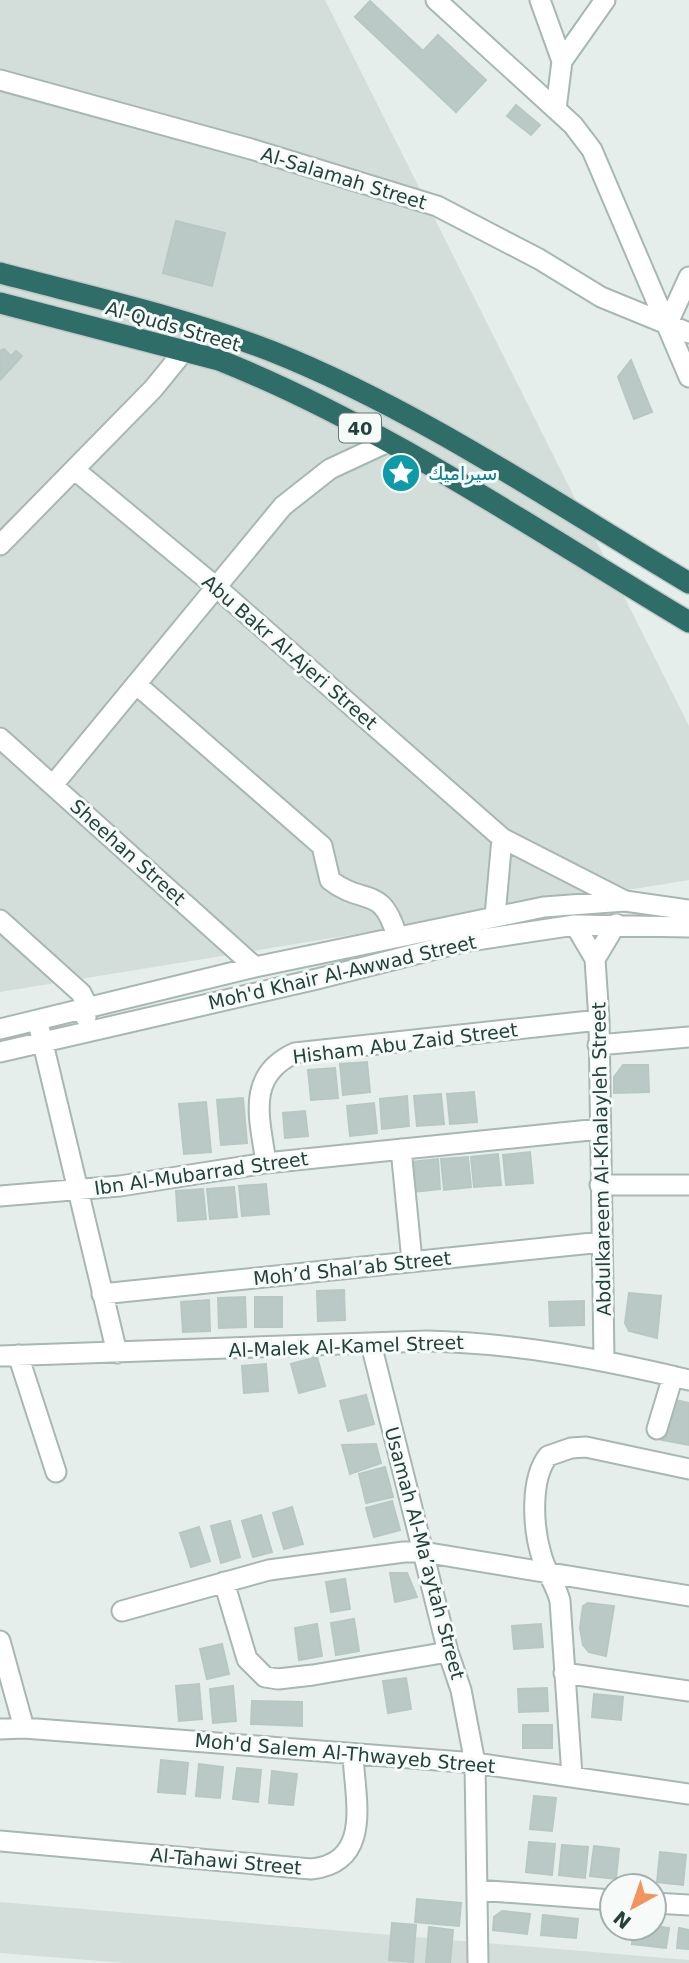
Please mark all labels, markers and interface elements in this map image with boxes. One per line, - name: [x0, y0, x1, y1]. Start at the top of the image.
- street label: Al-Salamah Street: [259, 142, 429, 214]
- street label: Al-Quds Street: [103, 296, 243, 356]
- road number: 40: [339, 414, 381, 442]
- place icon: سيراميك: [380, 452, 422, 494]
- place label: سيراميك: [428, 462, 497, 485]
- street label: Abu Bakr Al-Ajeri Street: [198, 570, 382, 734]
- street label: Sheehan Street: [66, 795, 190, 909]
- street label: Moh'd Khair Al-Awwad Street: [206, 930, 478, 1014]
- street label: Abdulkareem Al-Khalayleh Street: [587, 1002, 615, 1316]
- street label: Hisham Abu Zaid Street: [291, 1018, 519, 1068]
- street label: Ibn Al-Mubarrad Street: [93, 1147, 309, 1199]
- street label: Moh’d Shal’ab Street: [252, 1247, 452, 1289]
- street label: Al-Malek Al-Kamel Street: [228, 1331, 464, 1361]
- street label: Usamah Al-Ma’aytah Street: [381, 1424, 469, 1682]
- street label: Moh'd Salem Al-Thwayeb Street: [194, 1729, 496, 1777]
- street label: Al-Tahawi Street: [149, 1843, 303, 1879]
- north arrow: [598, 1872, 668, 1942]
- text: N: [609, 1906, 635, 1934]

